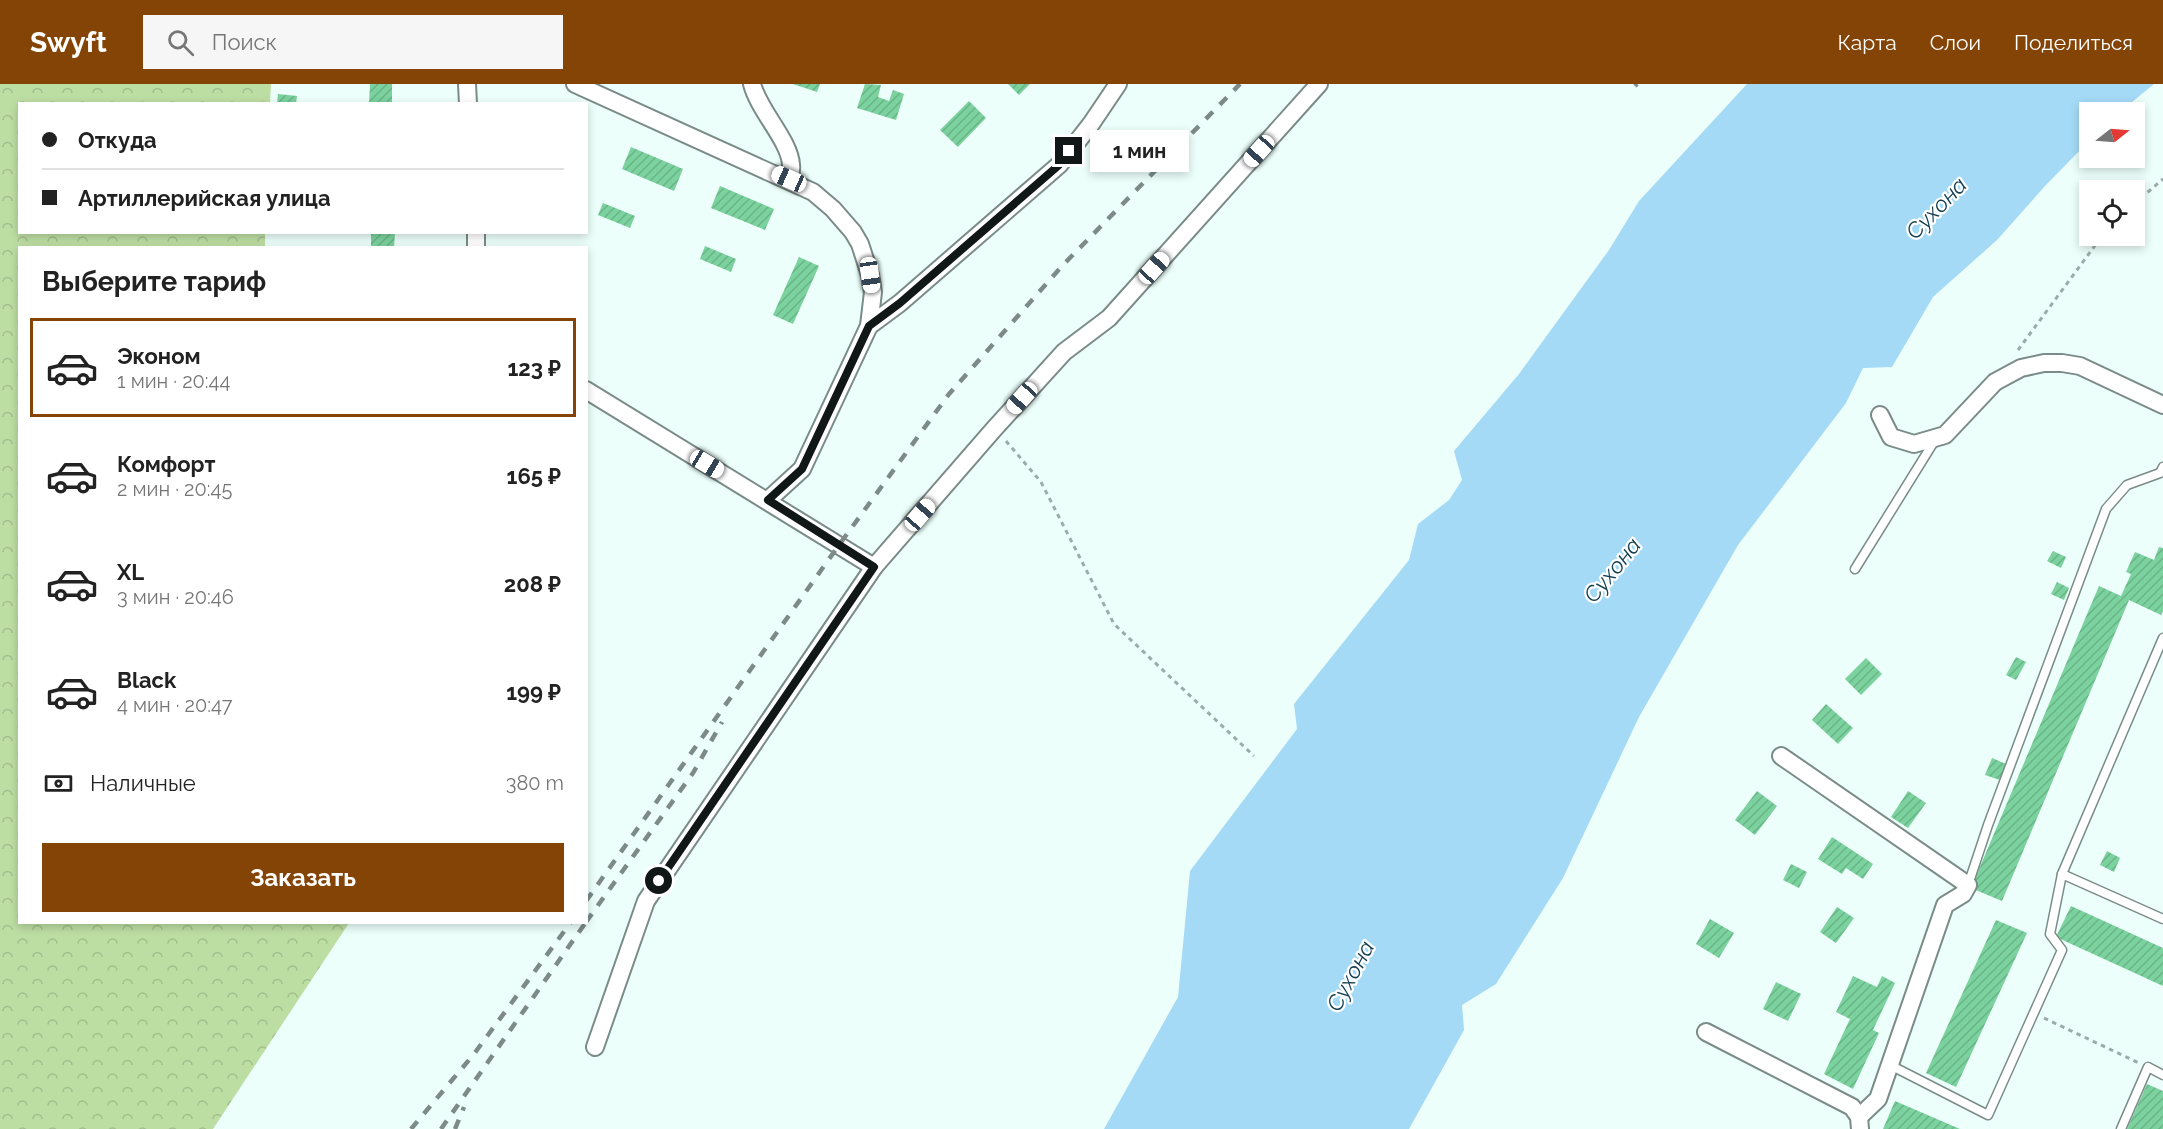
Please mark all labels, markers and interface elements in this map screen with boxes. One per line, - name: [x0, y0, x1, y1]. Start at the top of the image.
- search box: [143, 15, 563, 69]
- text: Swyft: [30, 26, 107, 59]
- icon: search: [164, 26, 197, 59]
- text: Поиск: [212, 29, 277, 55]
- text: Карта: [1838, 30, 1897, 55]
- text: Слои: [1930, 30, 1981, 55]
- text: Поделиться: [2014, 30, 2133, 55]
- north arrow: [2079, 102, 2145, 168]
- map controls: [2079, 102, 2145, 246]
- text: Откуда: [78, 127, 157, 153]
- callout: 1 мин: [1090, 130, 1189, 172]
- car: [1240, 132, 1278, 170]
- route end: [1055, 137, 1082, 164]
- text: 1 мин: [1113, 139, 1166, 163]
- car: [769, 163, 809, 195]
- water label: Сухона: [1900, 172, 1972, 244]
- button: locate: [2079, 180, 2145, 246]
- text: Артиллерийская улица: [78, 185, 331, 211]
- car: [1135, 249, 1173, 287]
- car: [859, 256, 881, 294]
- text: Выберите тариф: [42, 266, 266, 297]
- icon: car: [45, 341, 99, 395]
- text: Эконом: [117, 343, 201, 369]
- text: 123 ₽: [507, 355, 561, 381]
- text: 1 мин · 20:44: [117, 369, 230, 393]
- car: [1003, 379, 1041, 417]
- car: [687, 447, 727, 481]
- icon: car: [45, 449, 99, 503]
- text: Комфорт: [117, 451, 215, 477]
- text: 165 ₽: [507, 463, 561, 489]
- text: 2 мин · 20:45: [117, 477, 232, 501]
- car: [901, 496, 939, 534]
- water label: Сухона: [1578, 532, 1646, 608]
- icon: car: [45, 557, 99, 611]
- text: XL: [117, 559, 144, 585]
- text: 208 ₽: [504, 571, 561, 597]
- text: 3 мин · 20:46: [117, 585, 234, 609]
- icon: car: [45, 665, 99, 719]
- text: Black: [117, 667, 176, 693]
- text: 199 ₽: [506, 679, 561, 705]
- text: 4 мин · 20:47: [117, 693, 233, 717]
- icon: cash: [42, 767, 75, 800]
- text: Наличные: [90, 770, 196, 796]
- text: 380 m: [506, 771, 564, 795]
- button: Заказать: [42, 843, 564, 912]
- route start: [645, 867, 672, 894]
- water label: Сухона: [1321, 936, 1379, 1016]

